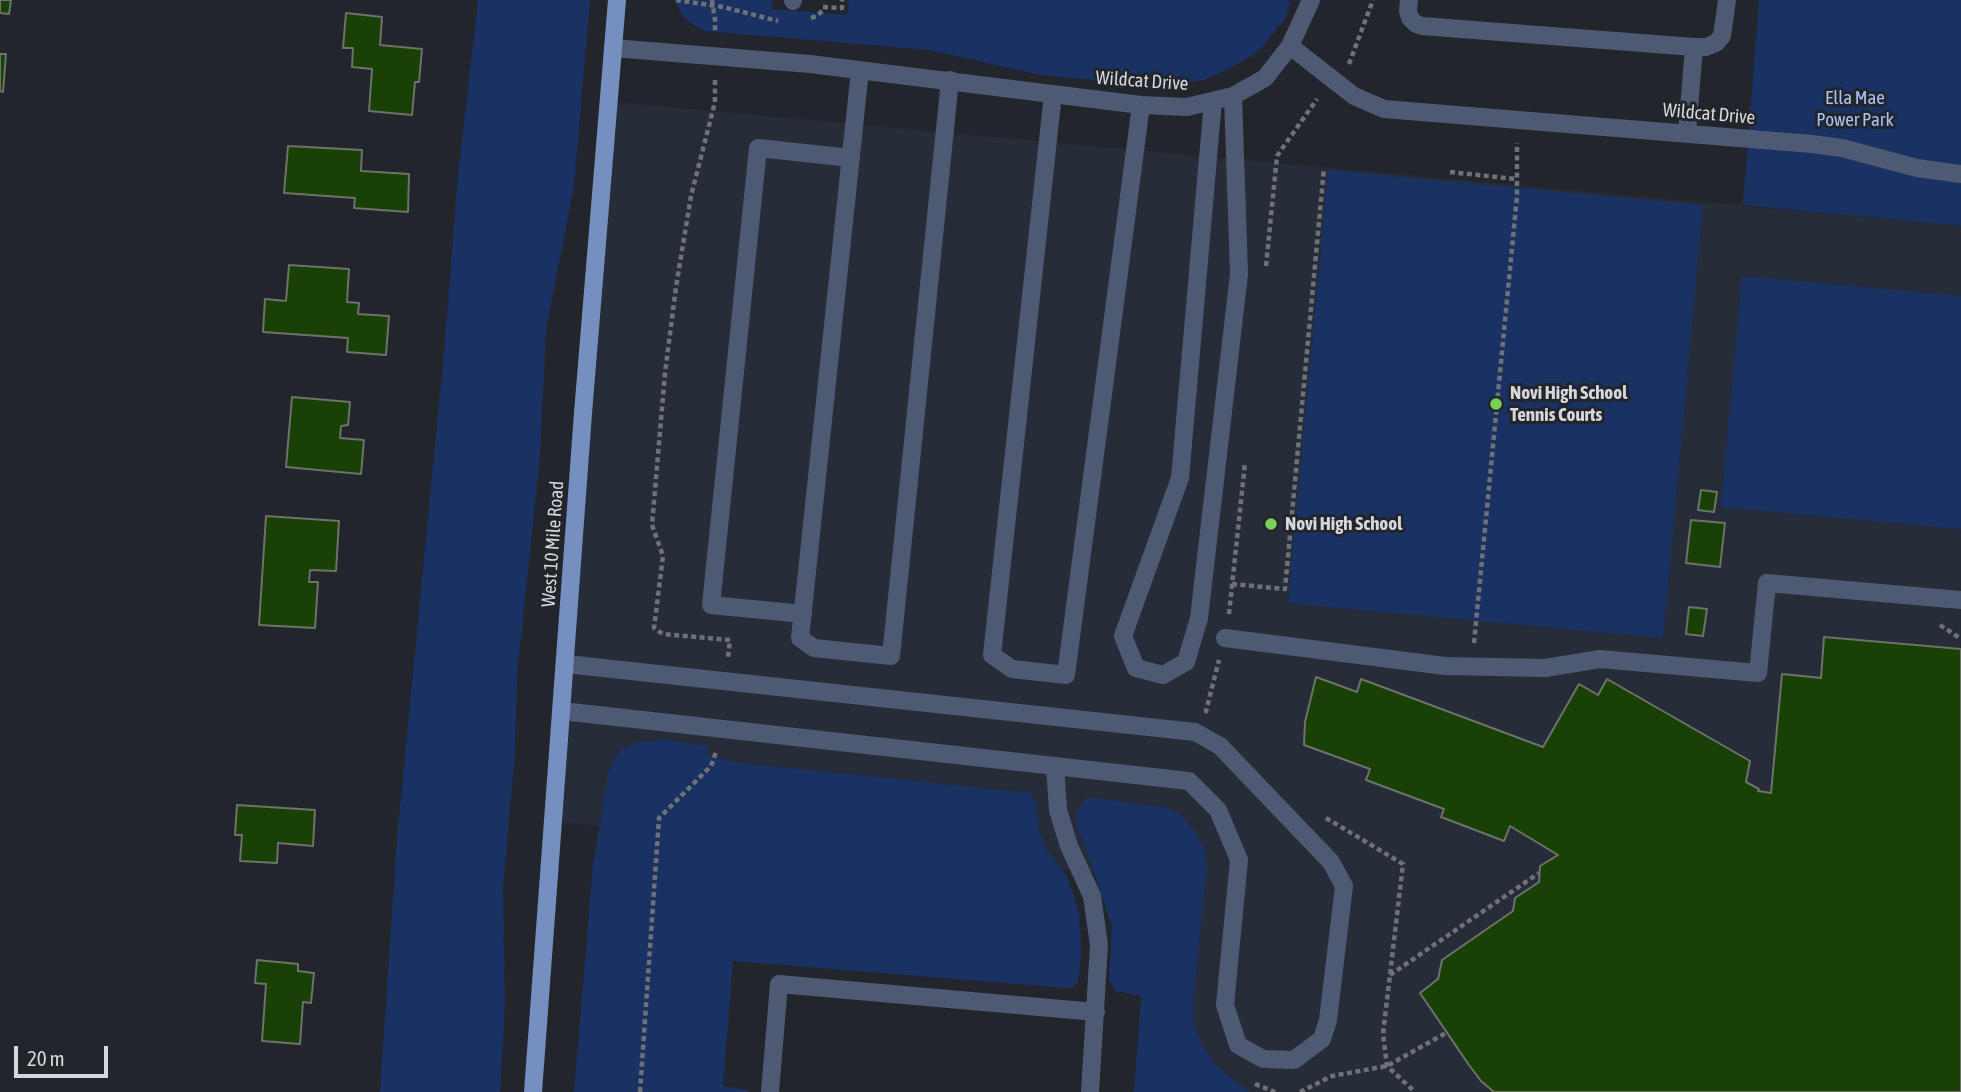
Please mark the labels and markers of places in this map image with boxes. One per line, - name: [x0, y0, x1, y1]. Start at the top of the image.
- place label: Novi High School Tennis Courts: [1510, 382, 1627, 426]
- marker: Novi High School Tennis Courts: [1488, 396, 1504, 412]
- place label: Novi High School: [1285, 513, 1402, 535]
- marker: Novi High School: [1263, 516, 1279, 532]

